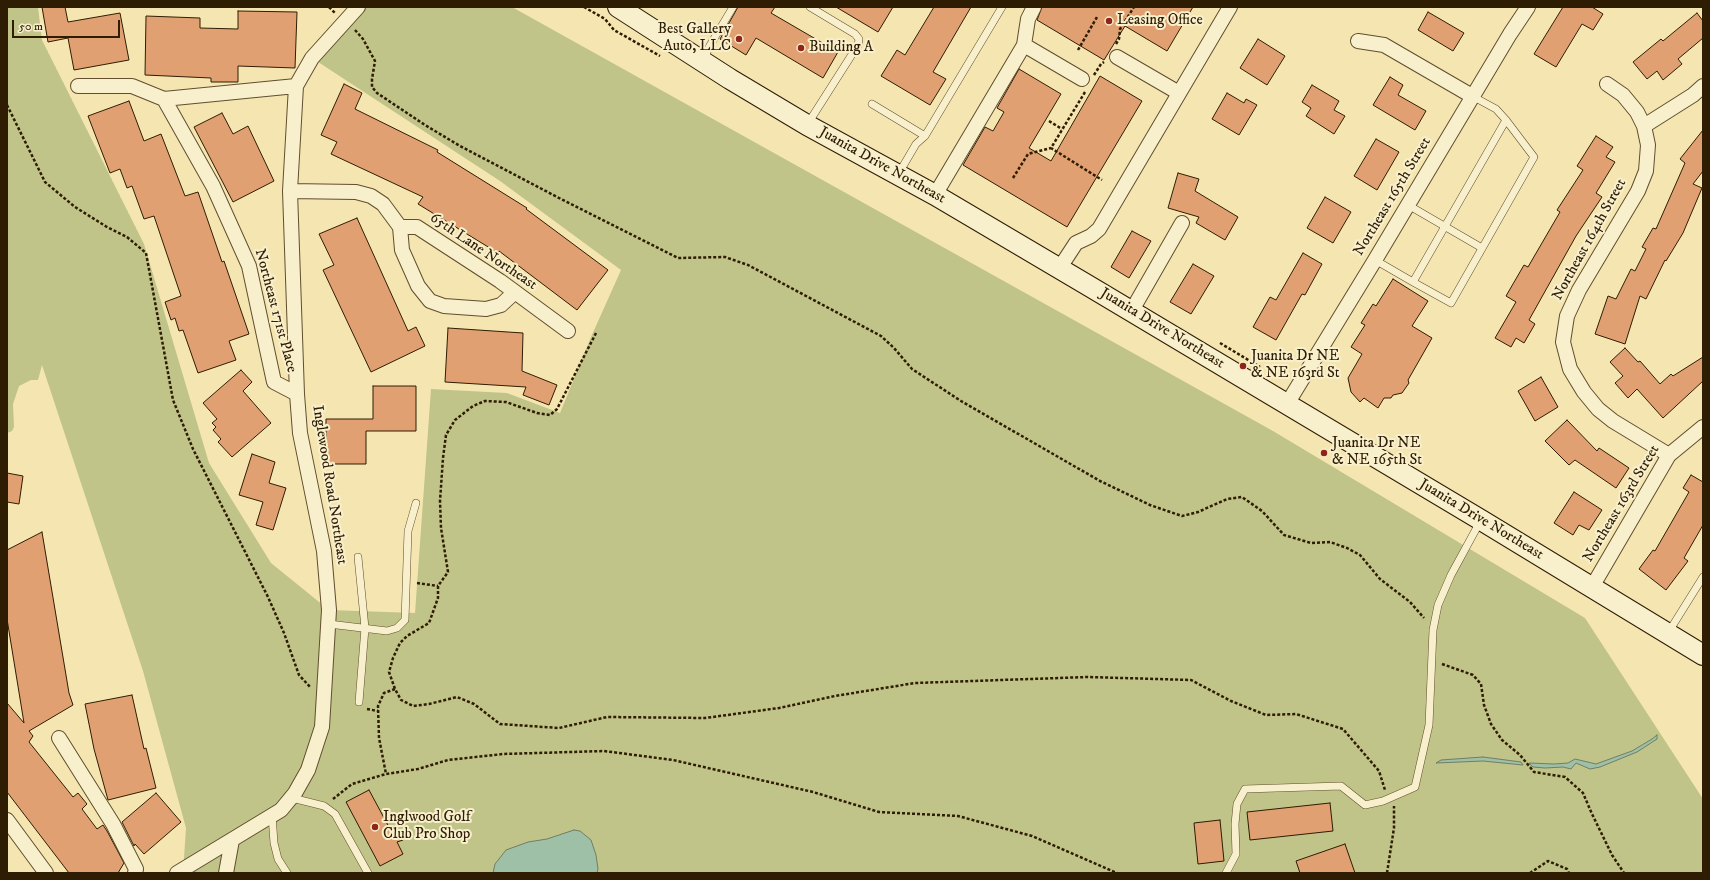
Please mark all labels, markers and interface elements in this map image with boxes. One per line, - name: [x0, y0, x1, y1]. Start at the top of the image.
- scale bar: [14, 12, 122, 38]
- place label: Leasing Office: [1117, 12, 1203, 30]
- marker: Leasing Office: [1104, 16, 1114, 26]
- text: 50 m: [19, 19, 43, 34]
- place label: Best Gallery Auto, LLC: [658, 21, 731, 56]
- marker: Best Gallery Auto, LLC: [734, 34, 744, 44]
- place label: Building A: [809, 39, 873, 57]
- marker: Building A: [796, 43, 806, 53]
- street label: Juanita Drive Northeast: [816, 124, 948, 208]
- street label: Northeast 165th Street: [1350, 134, 1436, 260]
- street label: Northeast 164th Street: [1549, 176, 1631, 304]
- street label: 65th Lane Northeast: [426, 209, 540, 295]
- street label: Northeast 171st Place: [250, 247, 300, 375]
- street label: Juanita Drive Northeast: [1097, 285, 1227, 373]
- place label: Juanita Dr NE & NE 163rd St: [1251, 348, 1340, 383]
- marker: Juanita Dr NE & NE 163rd St: [1238, 361, 1248, 371]
- street label: Inglewood Road Northeast: [308, 404, 350, 566]
- place label: Juanita Dr NE & NE 165th St: [1332, 435, 1422, 470]
- street label: Northeast 163rd Street: [1580, 442, 1664, 566]
- marker: Juanita Dr NE & NE 165th St: [1319, 448, 1329, 458]
- street label: Juanita Drive Northeast: [1416, 476, 1546, 564]
- place label: Inglwood Golf Club Pro Shop: [383, 809, 471, 844]
- marker: Inglwood Golf Club Pro Shop: [370, 822, 380, 832]

